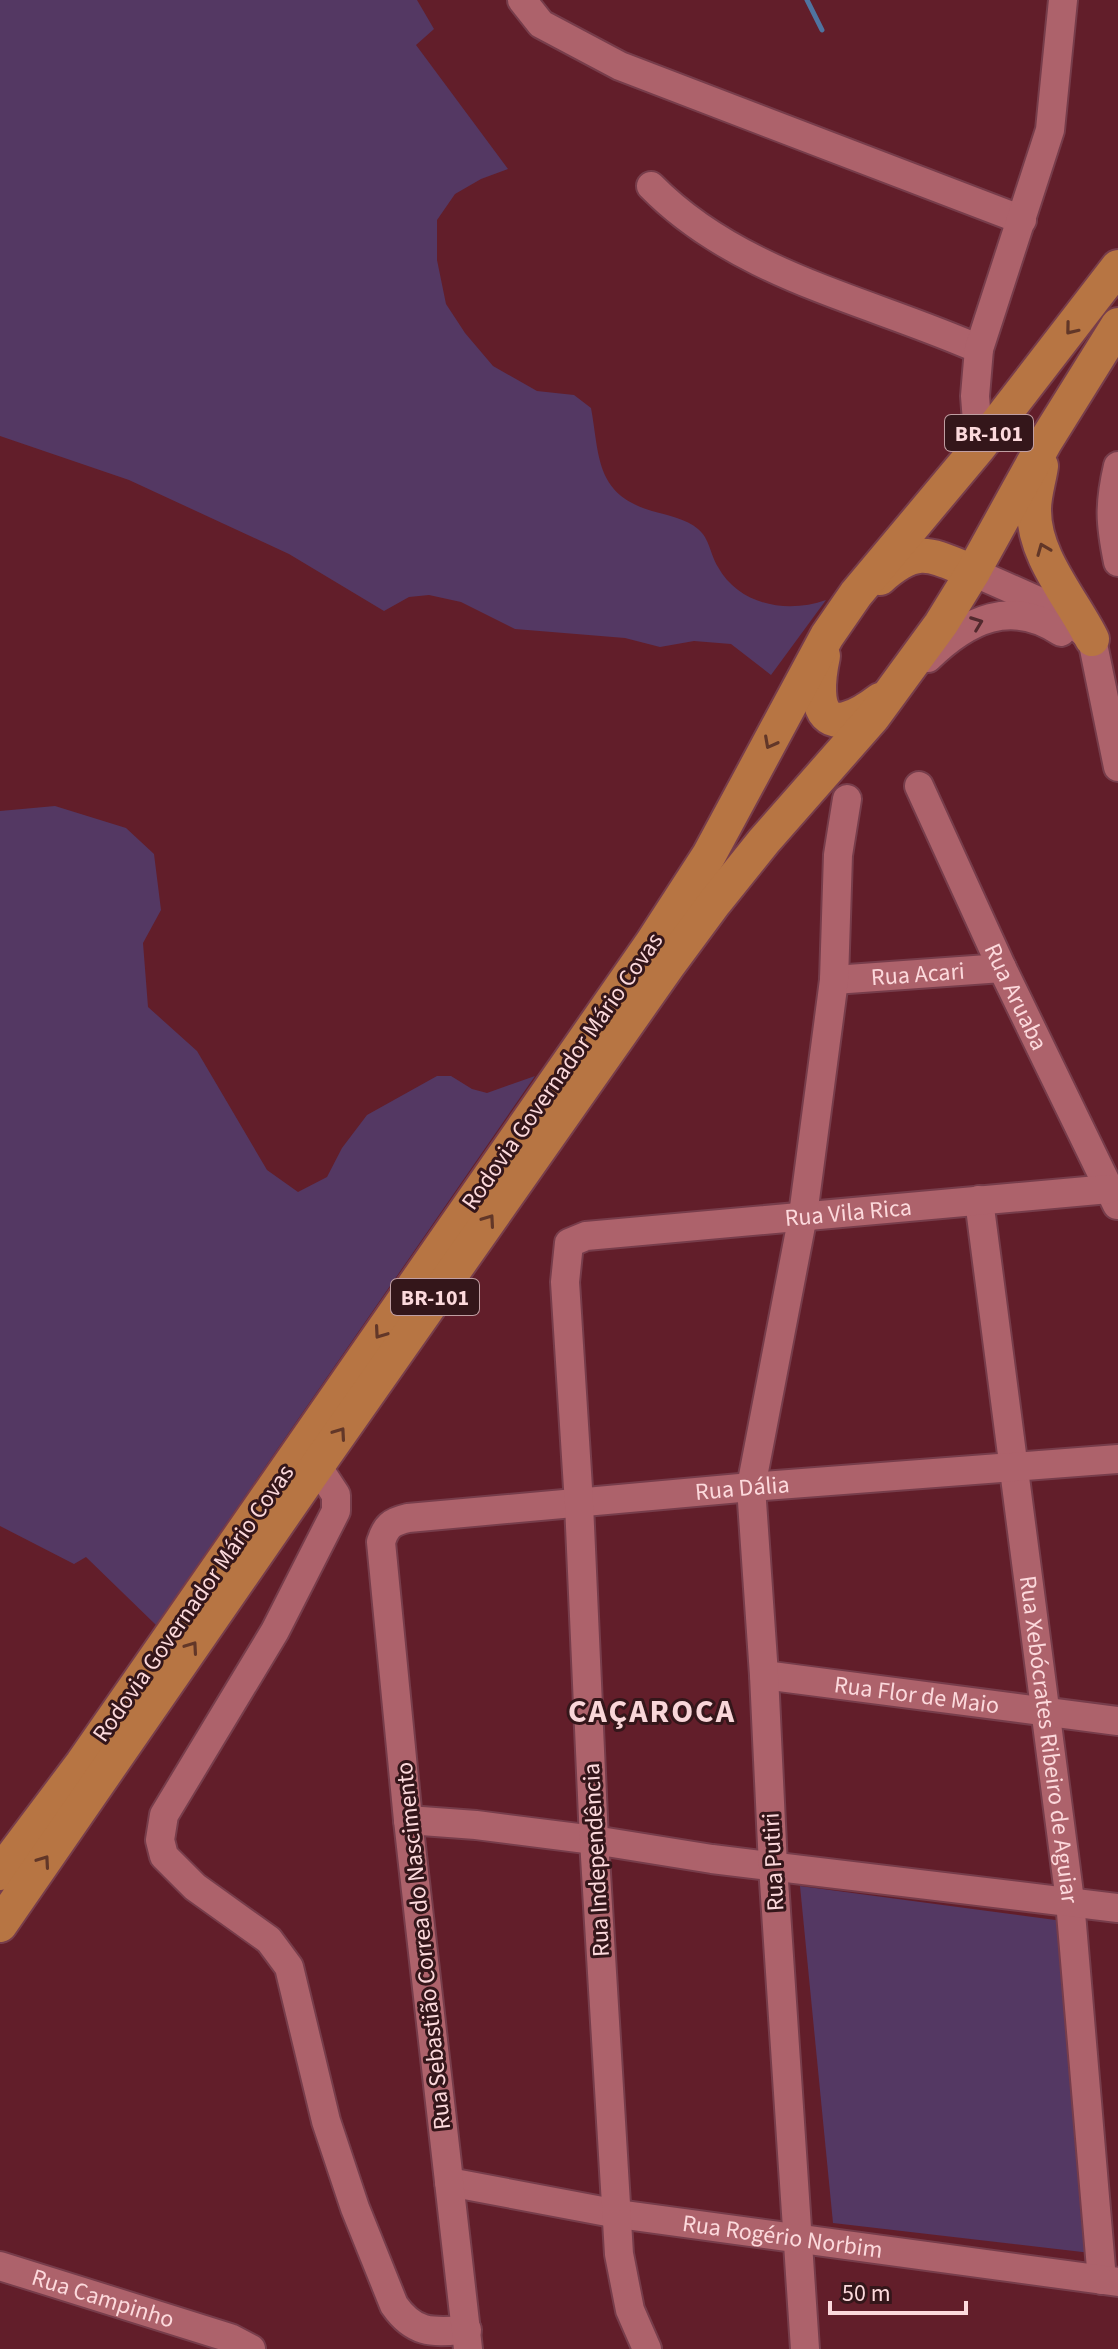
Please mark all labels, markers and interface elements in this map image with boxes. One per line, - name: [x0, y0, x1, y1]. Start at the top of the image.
- one-way arrow: [1066, 320, 1080, 335]
- road number: BR-101: [945, 415, 1033, 451]
- one-way arrow: [1036, 543, 1053, 557]
- one-way arrow: [969, 616, 983, 633]
- one-way arrow: [764, 735, 779, 749]
- street label: Rodovia Governador Mário Covas: [453, 925, 672, 1217]
- street label: Rua Aruaba: [975, 938, 1056, 1056]
- street label: Rua Acari: [870, 954, 966, 995]
- street label: Rua Vila Rica: [783, 1190, 913, 1236]
- one-way arrow: [480, 1215, 494, 1229]
- road number: BR-101: [391, 1279, 479, 1315]
- one-way arrow: [375, 1325, 390, 1339]
- one-way arrow: [330, 1427, 345, 1441]
- street label: Rodovia Governador Mário Covas: [84, 1457, 303, 1749]
- street label: Rua Dália: [694, 1467, 791, 1510]
- street label: Rua Xebócrates Ribeiro de Aguiar: [1010, 1574, 1087, 1906]
- one-way arrow: [182, 1641, 197, 1655]
- street label: Rua Flor de Maio: [832, 1667, 1001, 1723]
- district label: CAÇAROCA: [568, 1689, 736, 1735]
- street label: Rua Sebastião Correa do Nascimento: [387, 1760, 460, 2132]
- street label: Rua Independência: [574, 1762, 619, 1958]
- street label: Rua Putiri: [753, 1812, 794, 1912]
- one-way arrow: [34, 1855, 49, 1869]
- street label: Rua Rogério Norbim: [680, 2206, 885, 2268]
- street label: Rua Campinho: [27, 2260, 179, 2338]
- scale bar: [830, 2265, 966, 2315]
- text: 50 m: [842, 2276, 891, 2311]

